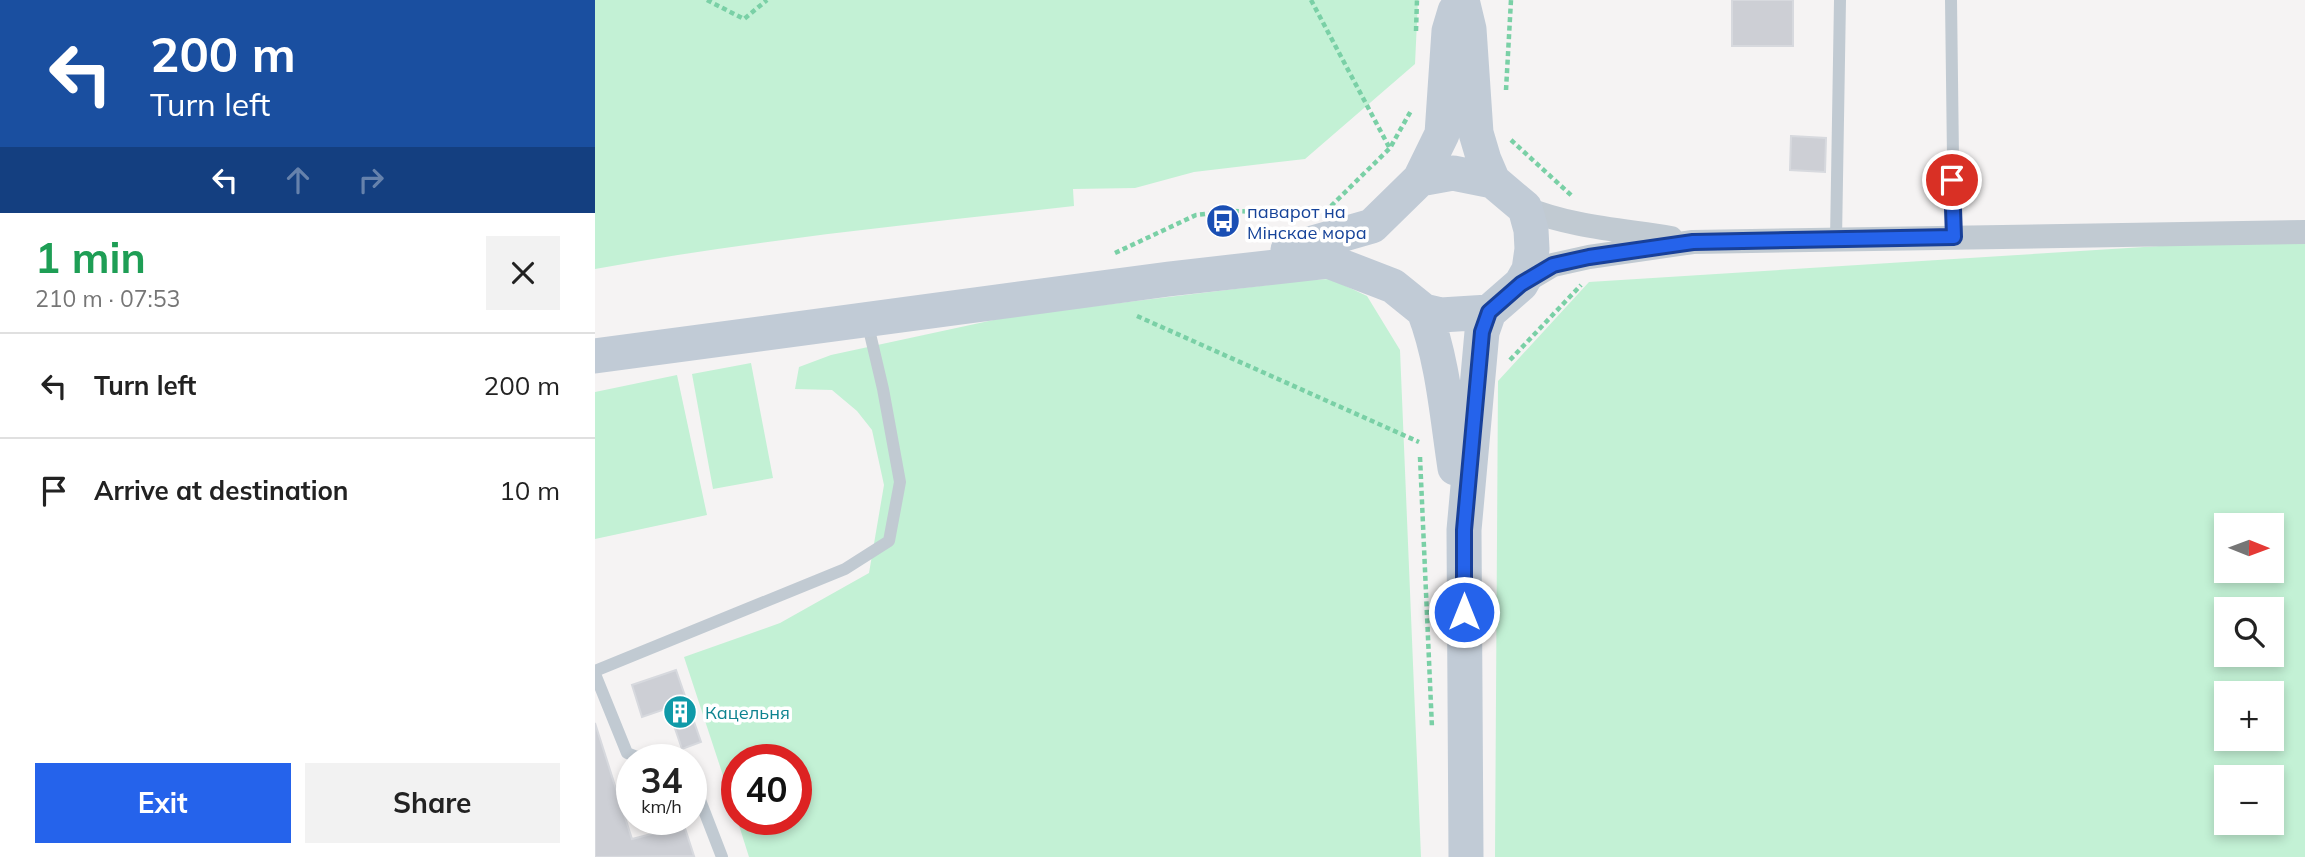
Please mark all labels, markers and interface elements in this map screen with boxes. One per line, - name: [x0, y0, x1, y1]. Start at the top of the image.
- text: 200 m: [150, 23, 296, 84]
- icon: left: [35, 28, 126, 119]
- text: Turn left: [150, 84, 270, 124]
- pin: [1922, 150, 1982, 210]
- icon: left: [206, 161, 244, 199]
- icon: ahead: [279, 161, 317, 199]
- icon: right: [352, 161, 390, 199]
- icon: arrive: [1933, 161, 1971, 199]
- place label: паварот на Мінскае мора: [1247, 200, 1367, 244]
- bus stop icon: паварот на Мінскае мора: [1204, 202, 1242, 240]
- text: 1 min: [35, 231, 146, 284]
- button: close: [486, 236, 560, 310]
- text: 210 m · 07:53: [35, 284, 180, 313]
- icon: left: [35, 367, 73, 405]
- text: Turn left: [94, 369, 196, 402]
- text: 200 m: [484, 369, 560, 402]
- icon: arrive: [35, 472, 73, 510]
- text: Arrive at destination: [94, 474, 349, 507]
- text: 10 m: [499, 474, 560, 507]
- north arrow: [2214, 513, 2284, 583]
- map controls: [2214, 513, 2284, 835]
- position arrow: [1427, 575, 1501, 649]
- button: search: [2214, 597, 2284, 667]
- button: +: [2214, 681, 2284, 751]
- building icon: Кацельня: [661, 693, 699, 731]
- place label: Кацельня: [705, 701, 790, 724]
- speed limit sign: 40: [721, 744, 812, 835]
- text: 34: [640, 758, 683, 802]
- button: Exit: [35, 763, 291, 843]
- button: Share: [305, 763, 560, 843]
- button: −: [2214, 765, 2284, 835]
- text: km/h: [641, 795, 682, 818]

